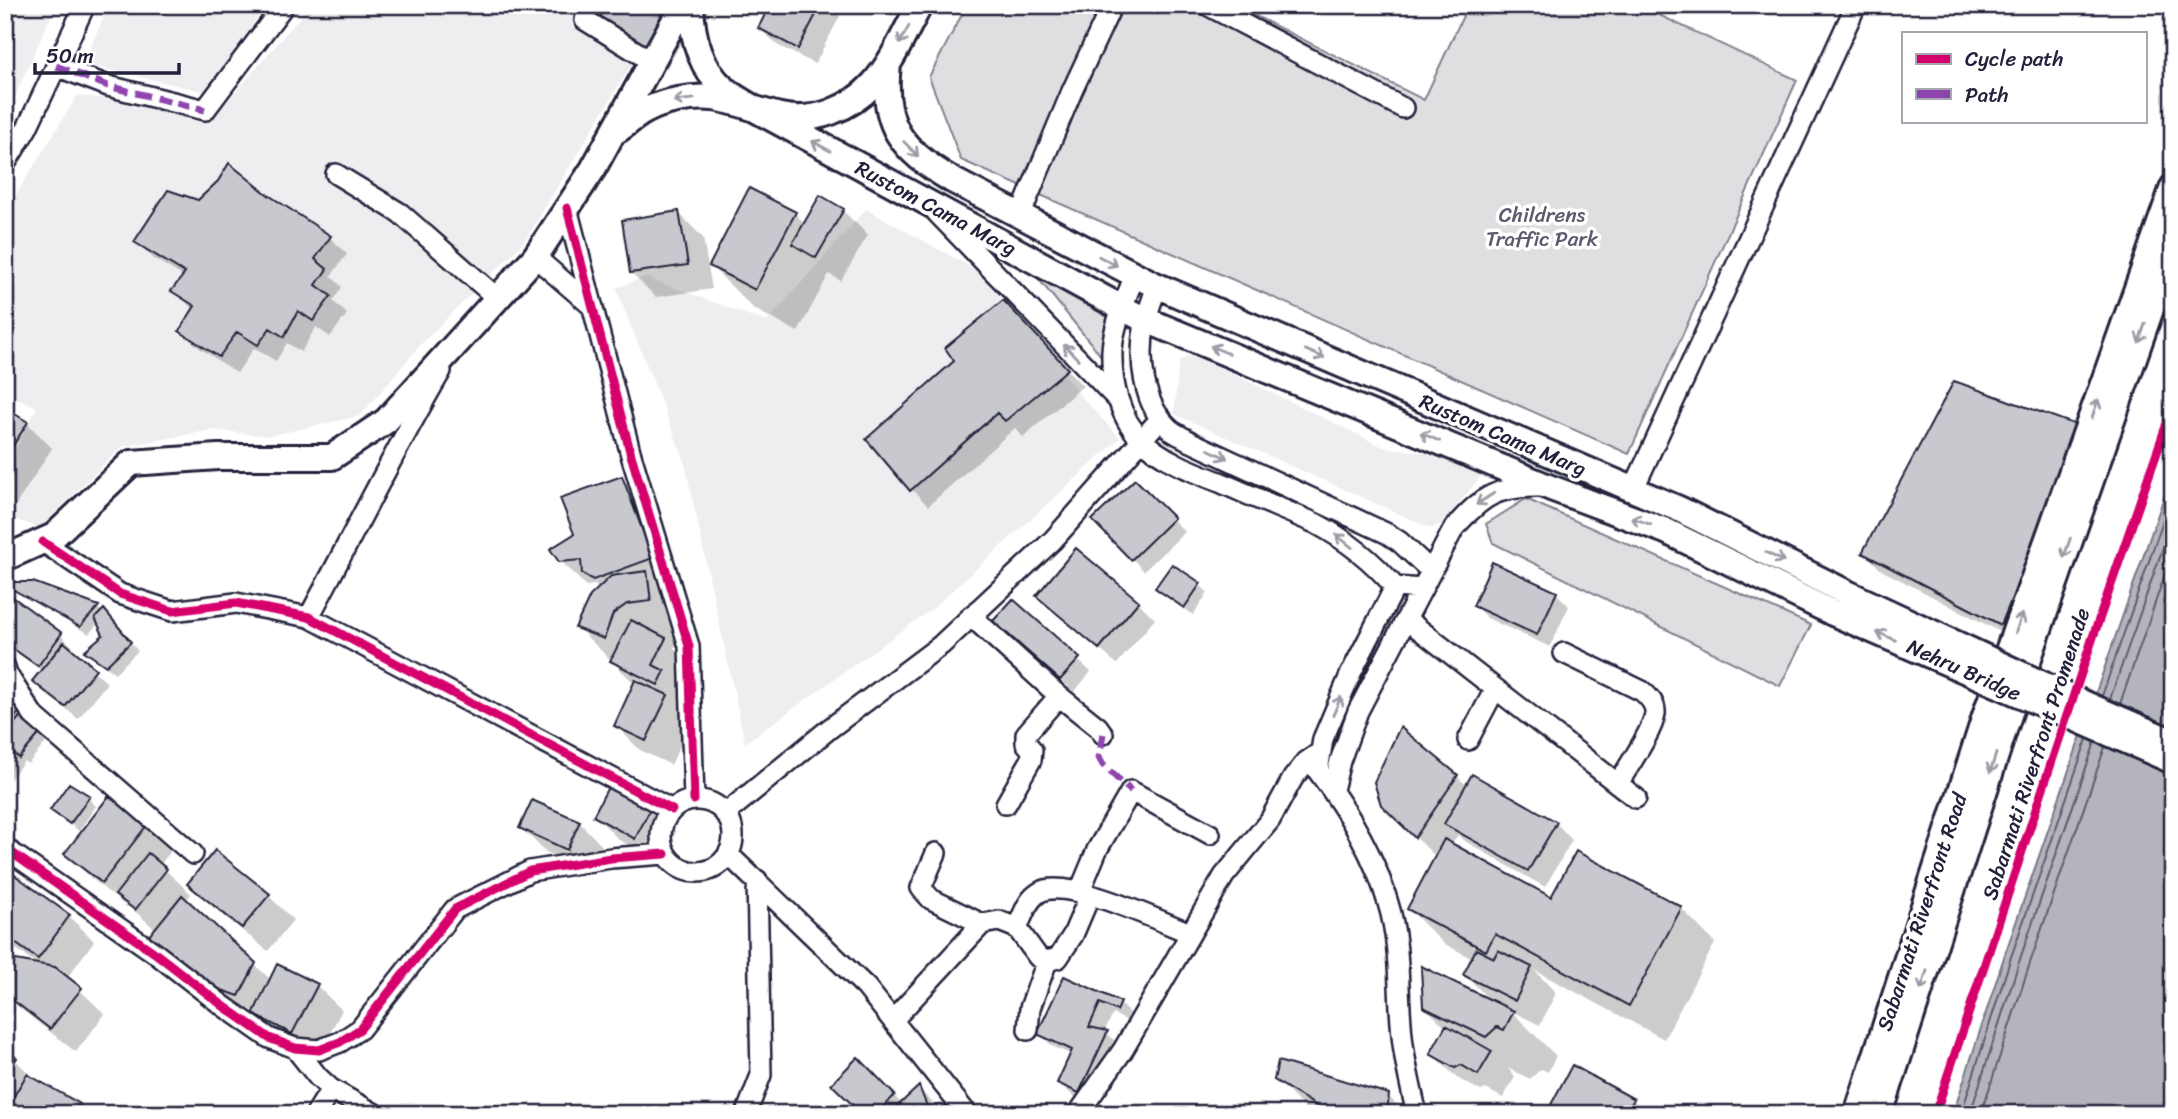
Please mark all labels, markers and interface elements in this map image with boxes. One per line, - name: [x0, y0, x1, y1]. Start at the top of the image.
- one-way arrow: [897, 24, 911, 44]
- scale bar: [35, 32, 178, 76]
- legend: [1902, 32, 2146, 122]
- text: 50 m: [46, 37, 94, 75]
- text: Cycle path: [1965, 40, 2064, 78]
- text: Path: [1965, 76, 2008, 114]
- one-way arrow: [673, 94, 696, 107]
- one-way arrow: [812, 139, 832, 153]
- one-way arrow: [902, 141, 919, 158]
- street label: Rustom Cama Marg: [848, 149, 1024, 267]
- park label: Childrens Traffic Park: [1486, 196, 1599, 258]
- one-way arrow: [1097, 255, 1118, 268]
- one-way arrow: [2135, 322, 2147, 344]
- one-way arrow: [1209, 343, 1231, 356]
- one-way arrow: [1063, 344, 1080, 361]
- one-way arrow: [1304, 348, 1326, 361]
- street label: Rustom Cama Marg: [1413, 383, 1593, 487]
- one-way arrow: [2089, 398, 2102, 420]
- one-way arrow: [1420, 430, 1441, 443]
- one-way arrow: [1207, 448, 1228, 462]
- one-way arrow: [1476, 492, 1495, 506]
- one-way arrow: [1631, 514, 1653, 527]
- one-way arrow: [1336, 534, 1354, 549]
- one-way arrow: [2060, 537, 2072, 559]
- one-way arrow: [1764, 551, 1785, 564]
- street label: Sabarmati Riverfront Promenade: [1971, 603, 2101, 905]
- one-way arrow: [2014, 613, 2026, 635]
- street label: Nehru Bridge: [1901, 628, 2028, 712]
- one-way arrow: [1875, 629, 1897, 642]
- one-way arrow: [1331, 695, 1344, 717]
- one-way arrow: [1986, 752, 1999, 774]
- street label: Sabarmati Riverfront Road: [1866, 786, 1979, 1036]
- one-way arrow: [1916, 969, 1929, 991]

